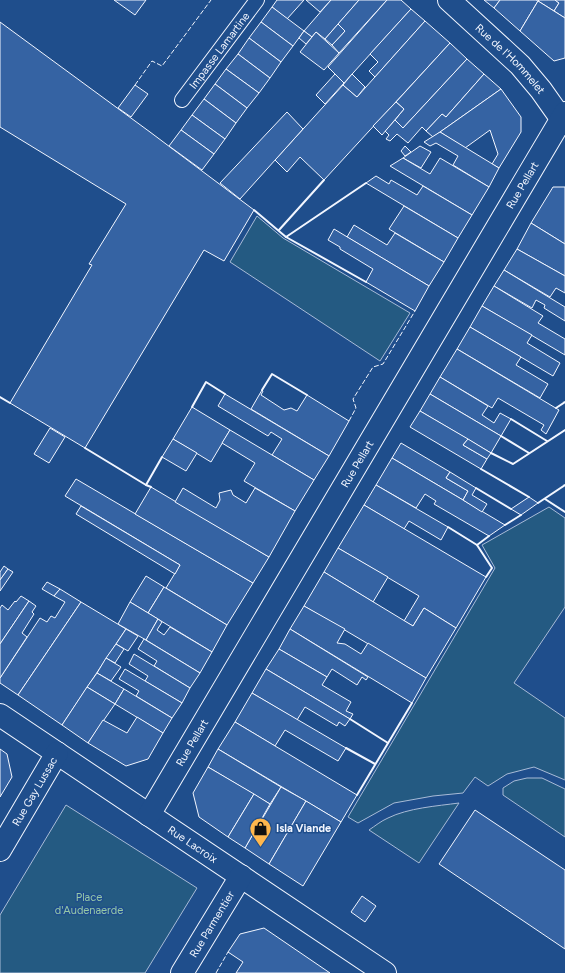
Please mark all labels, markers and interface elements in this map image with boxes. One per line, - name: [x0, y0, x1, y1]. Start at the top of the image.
- street label: Impasse Lamartine: [187, 10, 253, 92]
- street label: Rue de l'Hommelet: [472, 21, 548, 96]
- street label: Rue Pellart: [504, 160, 542, 211]
- street label: Rue Pellart: [338, 438, 376, 490]
- street label: Rue Pellart: [173, 717, 211, 769]
- street label: Rue Gay Lussac: [10, 755, 60, 829]
- shop icon: Isla Viande: [248, 815, 274, 848]
- place label: Isla Viande: [276, 822, 331, 835]
- street label: Rue Lacroix: [165, 823, 220, 866]
- street label: Rue Parmentier: [187, 889, 237, 960]
- park label: Place d'Audenaerde: [55, 891, 123, 917]

